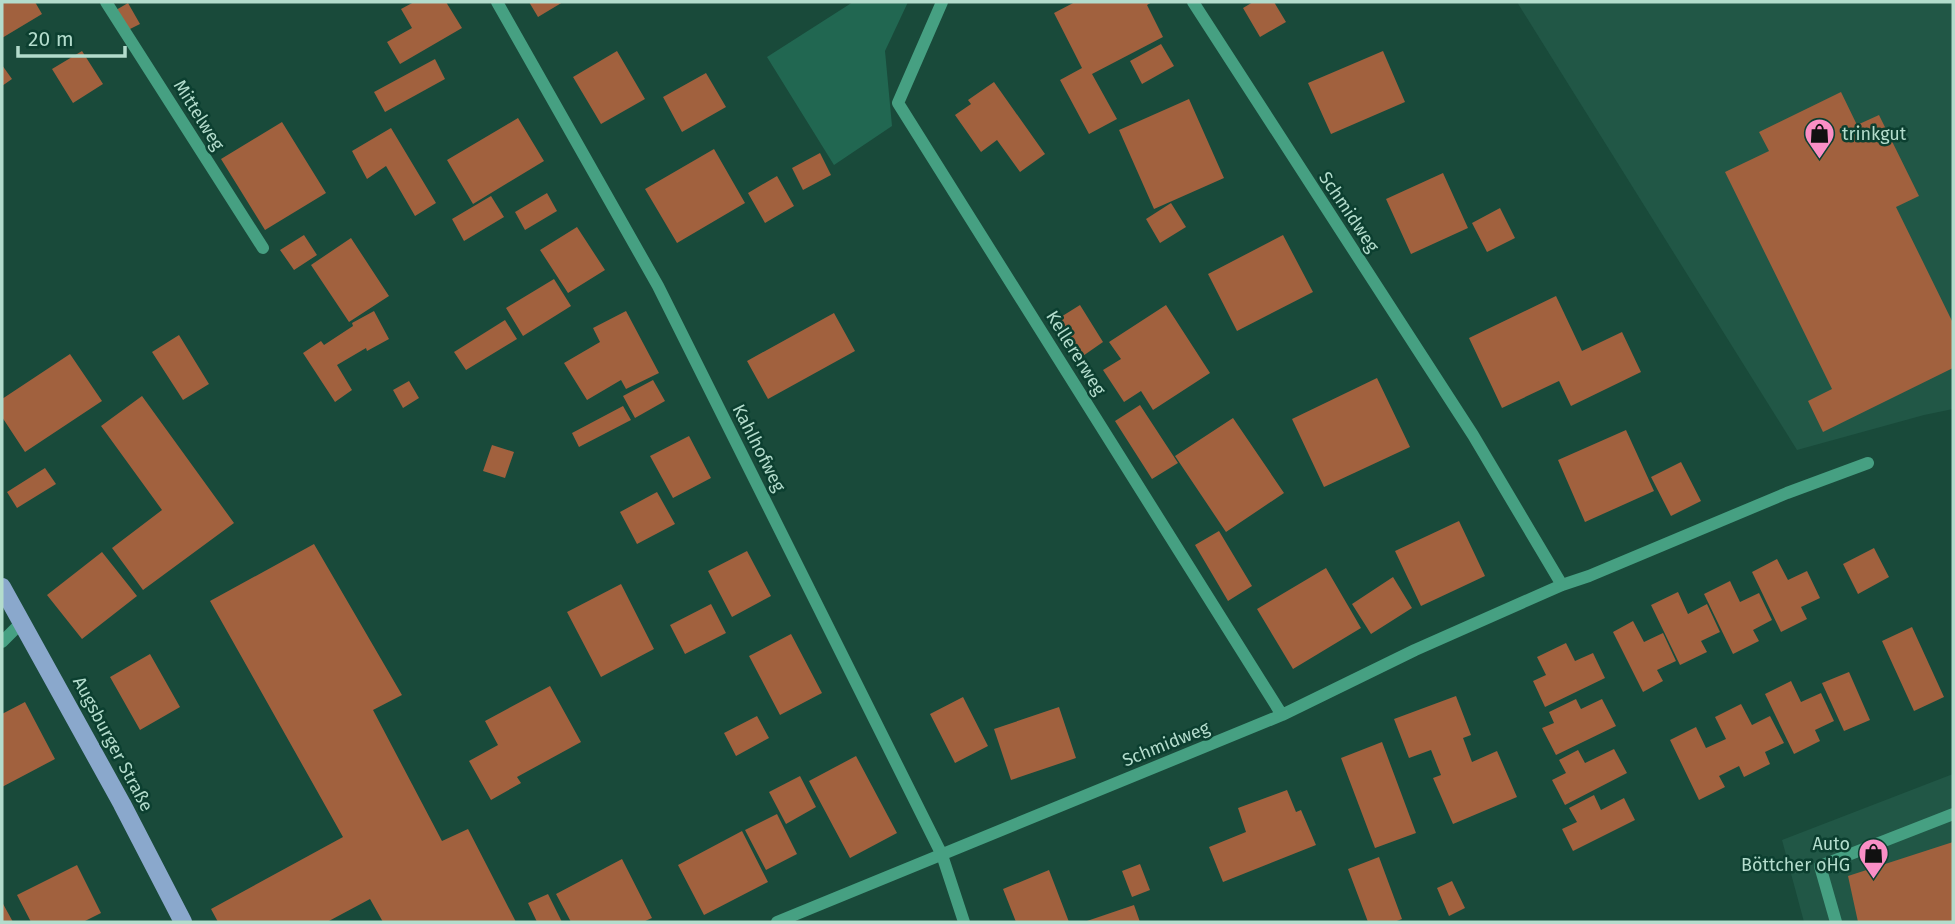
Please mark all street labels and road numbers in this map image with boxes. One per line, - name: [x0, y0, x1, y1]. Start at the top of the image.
- street label: Mittelweg: [169, 76, 230, 155]
- street label: Schmidweg: [1314, 168, 1384, 257]
- street label: Kellererweg: [1041, 307, 1111, 400]
- street label: Kahlhofweg: [728, 401, 791, 496]
- street label: Augsburger Straße: [68, 673, 158, 815]
- street label: Schmidweg: [1119, 716, 1214, 771]

